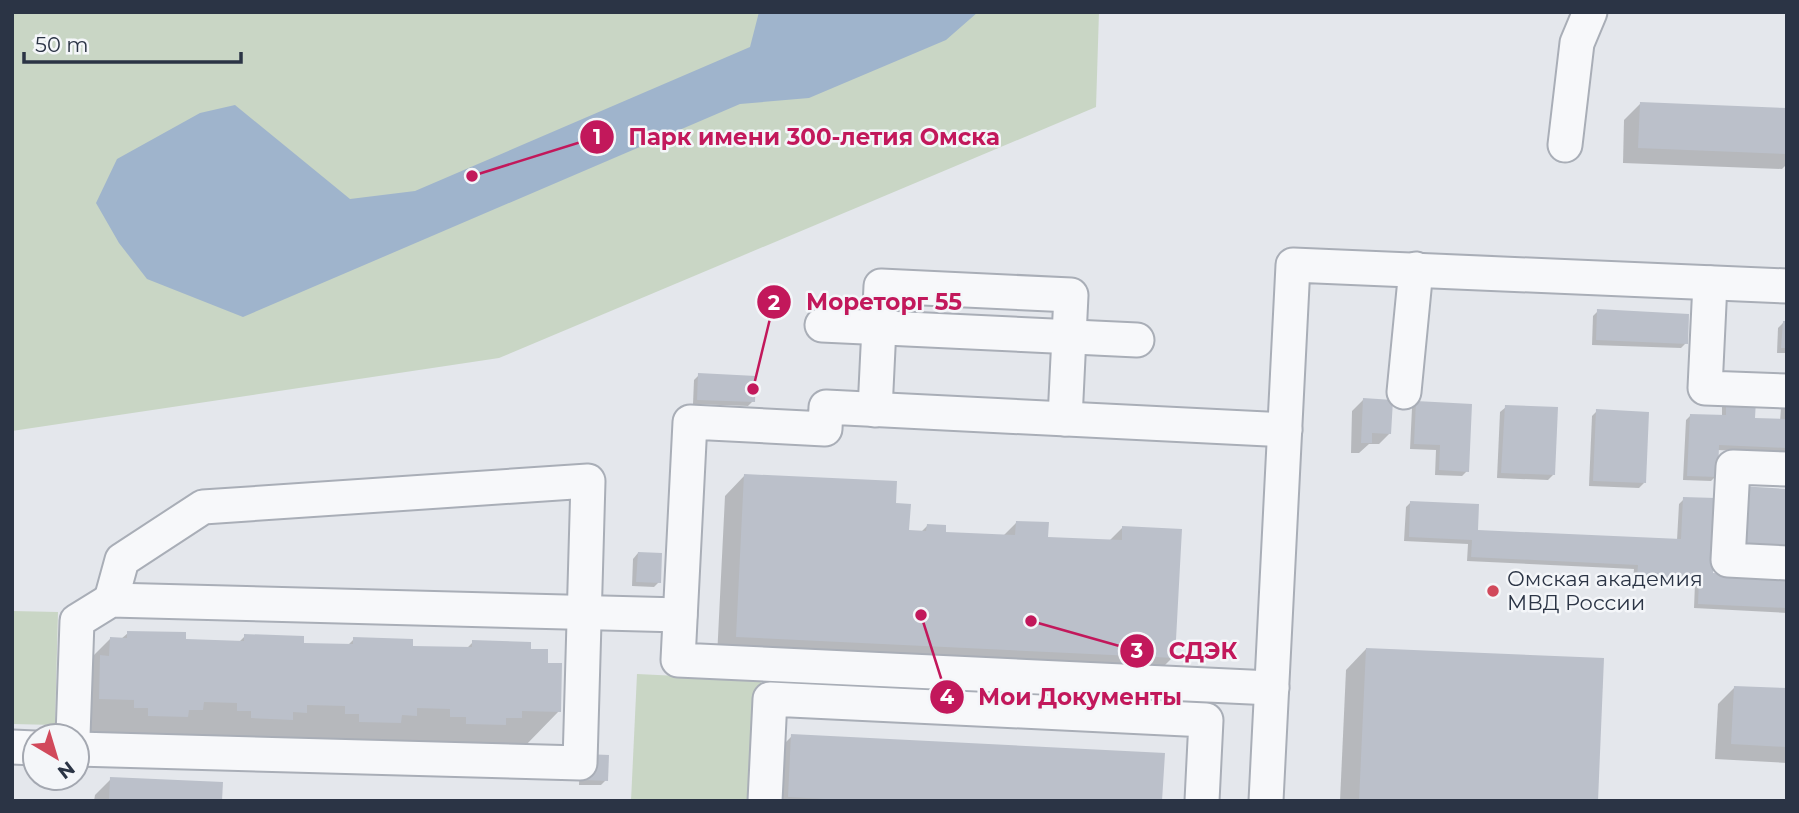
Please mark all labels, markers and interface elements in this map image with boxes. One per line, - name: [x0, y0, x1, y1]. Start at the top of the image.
- scale bar: [24, 21, 242, 65]
- text: 50 m: [35, 32, 89, 57]
- callout: Парк имени 300-летия Омска: [579, 115, 1014, 159]
- text: Парк имени 300-летия Омска: [628, 123, 1000, 151]
- text: 1: [593, 124, 601, 149]
- callout: Мореторг 55: [757, 280, 976, 324]
- text: Мореторг 55: [806, 288, 962, 316]
- text: 2: [768, 290, 780, 315]
- place label: Омская академия МВД России: [1507, 566, 1703, 615]
- marker: Омская академия МВД России: [1485, 583, 1501, 599]
- callout: СДЭК: [1119, 629, 1251, 673]
- text: СДЭК: [1169, 637, 1237, 665]
- text: 3: [1130, 638, 1143, 663]
- callout: Мои Документы: [929, 675, 1196, 719]
- text: Мои Документы: [978, 683, 1182, 711]
- text: 4: [940, 684, 955, 709]
- north arrow: [21, 722, 91, 792]
- text: N: [53, 756, 79, 784]

